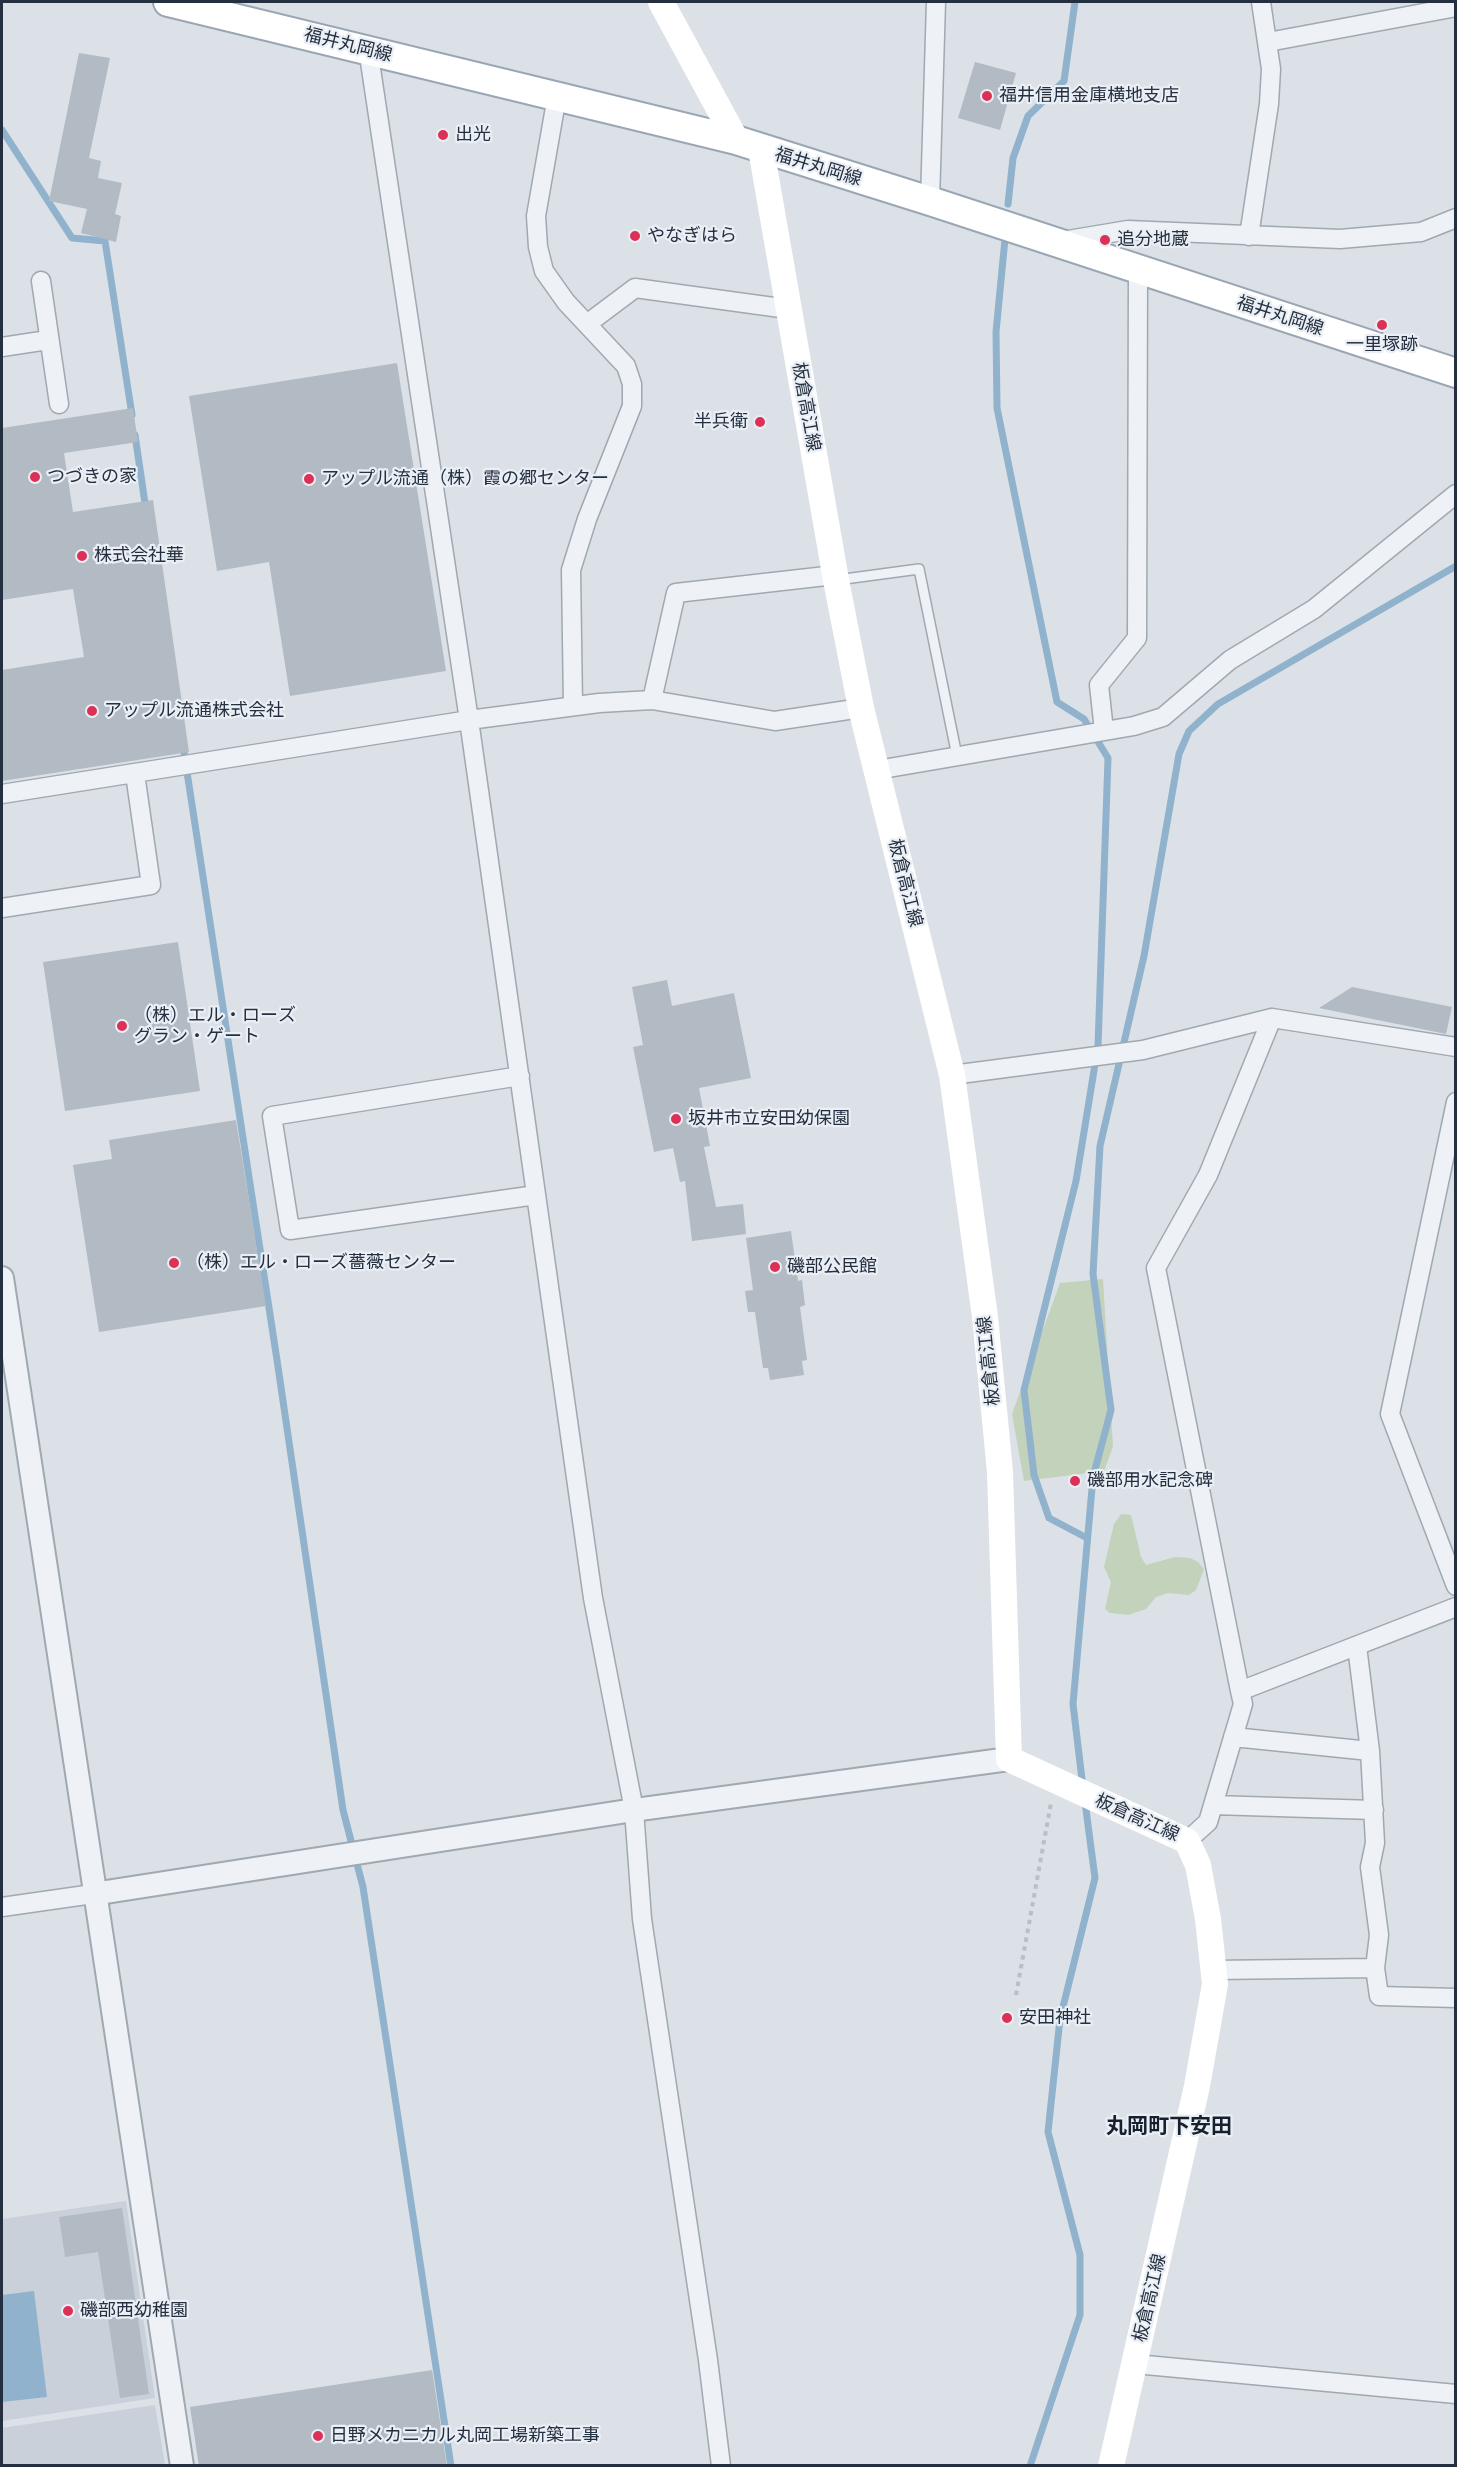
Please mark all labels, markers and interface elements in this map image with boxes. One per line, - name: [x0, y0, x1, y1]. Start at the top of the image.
- street label: 福井丸岡線: [302, 24, 394, 66]
- place label: 福井信用金庫横地支店: [999, 85, 1179, 107]
- marker: 福井信用金庫横地支店: [980, 89, 994, 103]
- place label: 出光: [455, 124, 491, 146]
- marker: 出光: [436, 128, 450, 142]
- street label: 福井丸岡線: [772, 144, 864, 190]
- place label: やなぎはら: [647, 225, 737, 247]
- marker: やなぎはら: [628, 229, 642, 243]
- place label: 追分地蔵: [1117, 229, 1189, 251]
- marker: 追分地蔵: [1098, 233, 1112, 247]
- street label: 福井丸岡線: [1234, 292, 1326, 340]
- marker: 一里塚跡: [1375, 318, 1389, 332]
- place label: 一里塚跡: [1346, 334, 1418, 356]
- street label: 板倉高江線: [788, 361, 824, 453]
- place label: 半兵衛: [694, 411, 748, 433]
- marker: 半兵衛: [753, 415, 767, 429]
- place label: つづきの家: [47, 466, 137, 488]
- place label: アップル流通（株）霞の郷センター: [321, 468, 609, 490]
- marker: つづきの家: [28, 470, 42, 484]
- marker: アップル流通（株）霞の郷センター: [302, 472, 316, 486]
- place label: 株式会社華: [94, 545, 184, 567]
- marker: 株式会社華: [75, 549, 89, 563]
- place label: アップル流通株式会社: [104, 700, 284, 722]
- marker: アップル流通株式会社: [85, 704, 99, 718]
- street label: 板倉高江線: [884, 837, 926, 929]
- place label: （株）エル・ローズ グラン・ゲート: [134, 1005, 296, 1048]
- marker: （株）エル・ローズ グラン・ゲート: [115, 1019, 129, 1033]
- place label: 坂井市立安田幼保園: [688, 1108, 850, 1130]
- marker: 坂井市立安田幼保園: [669, 1112, 683, 1126]
- place label: （株）エル・ローズ薔薇センター: [186, 1252, 456, 1274]
- marker: （株）エル・ローズ薔薇センター: [167, 1256, 181, 1270]
- place label: 磯部公民館: [787, 1256, 877, 1278]
- marker: 磯部公民館: [768, 1260, 782, 1274]
- street label: 板倉高江線: [974, 1315, 1004, 1407]
- place label: 磯部用水記念碑: [1087, 1470, 1213, 1492]
- marker: 磯部用水記念碑: [1068, 1474, 1082, 1488]
- street label: 板倉高江線: [1091, 1790, 1183, 1846]
- place label: 安田神社: [1019, 2007, 1091, 2029]
- marker: 安田神社: [1000, 2011, 1014, 2025]
- district label: 丸岡町下安田: [1106, 2114, 1232, 2140]
- street label: 板倉高江線: [1129, 2252, 1171, 2344]
- place label: 磯部西幼稚園: [80, 2300, 188, 2322]
- marker: 磯部西幼稚園: [61, 2304, 75, 2318]
- place label: 日野メカニカル丸岡工場新築工事: [330, 2425, 600, 2447]
- marker: 日野メカニカル丸岡工場新築工事: [311, 2429, 325, 2443]

